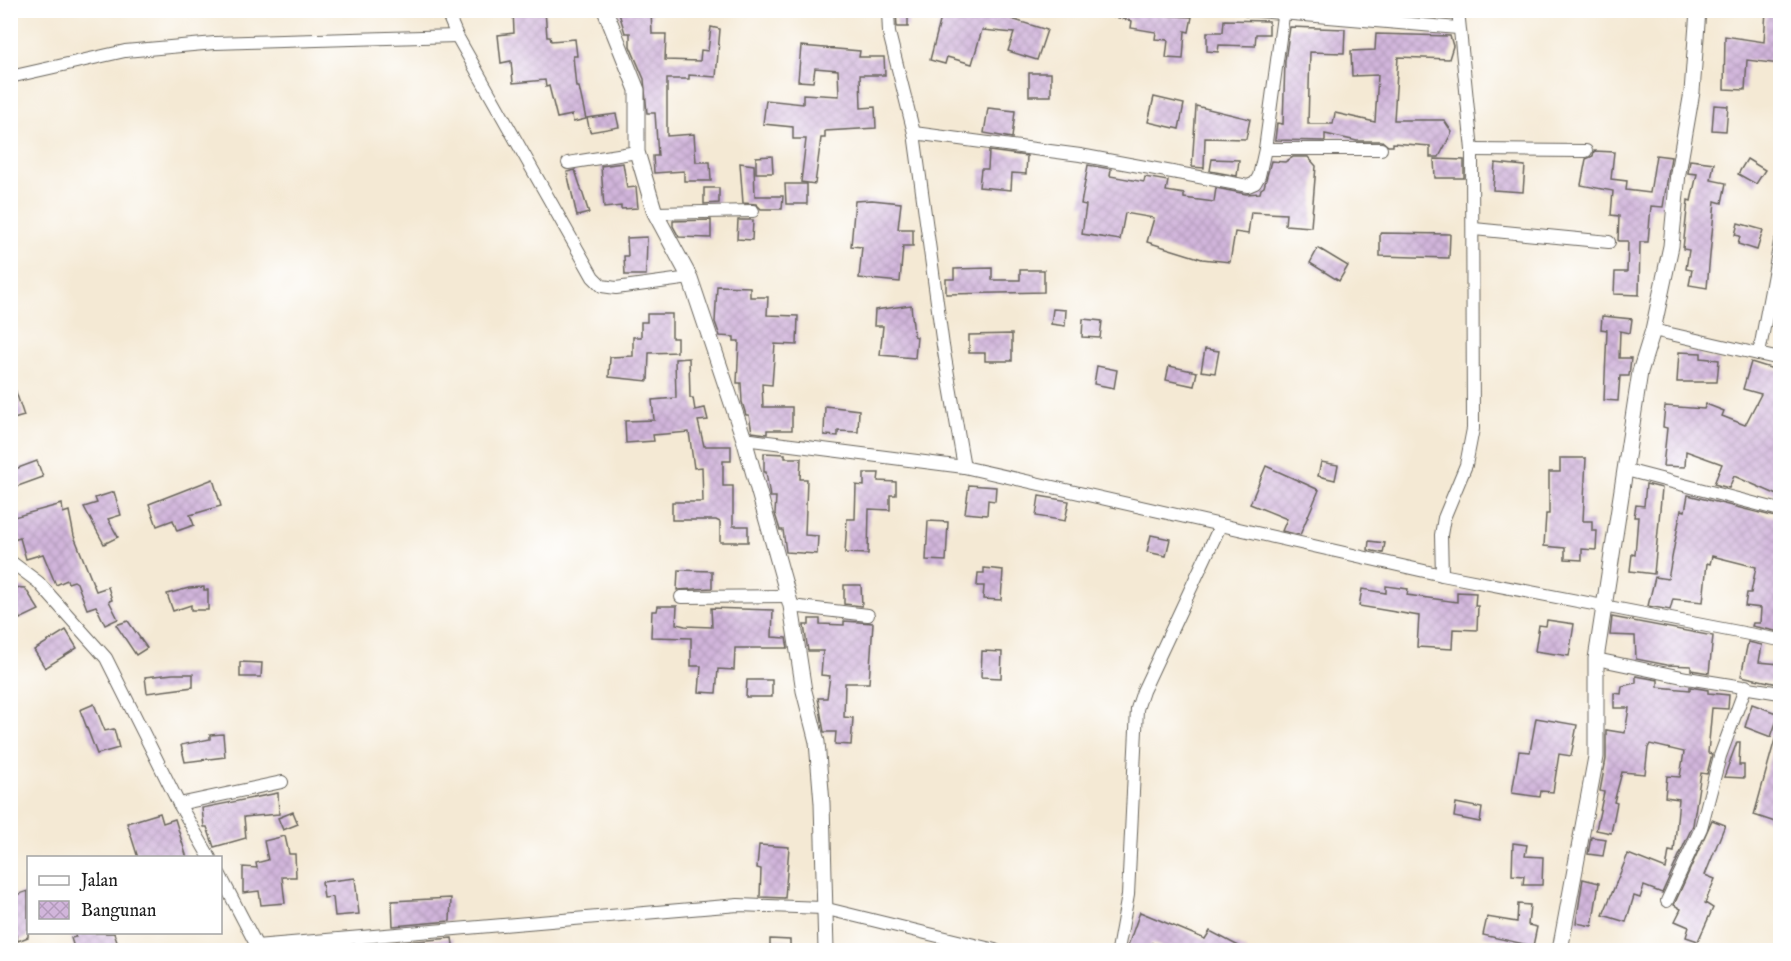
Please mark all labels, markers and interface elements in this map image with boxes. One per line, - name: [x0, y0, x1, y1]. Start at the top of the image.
- legend: [27, 856, 222, 934]
- text: Jalan: [79, 870, 118, 893]
- text: Bangunan: [81, 900, 157, 923]

